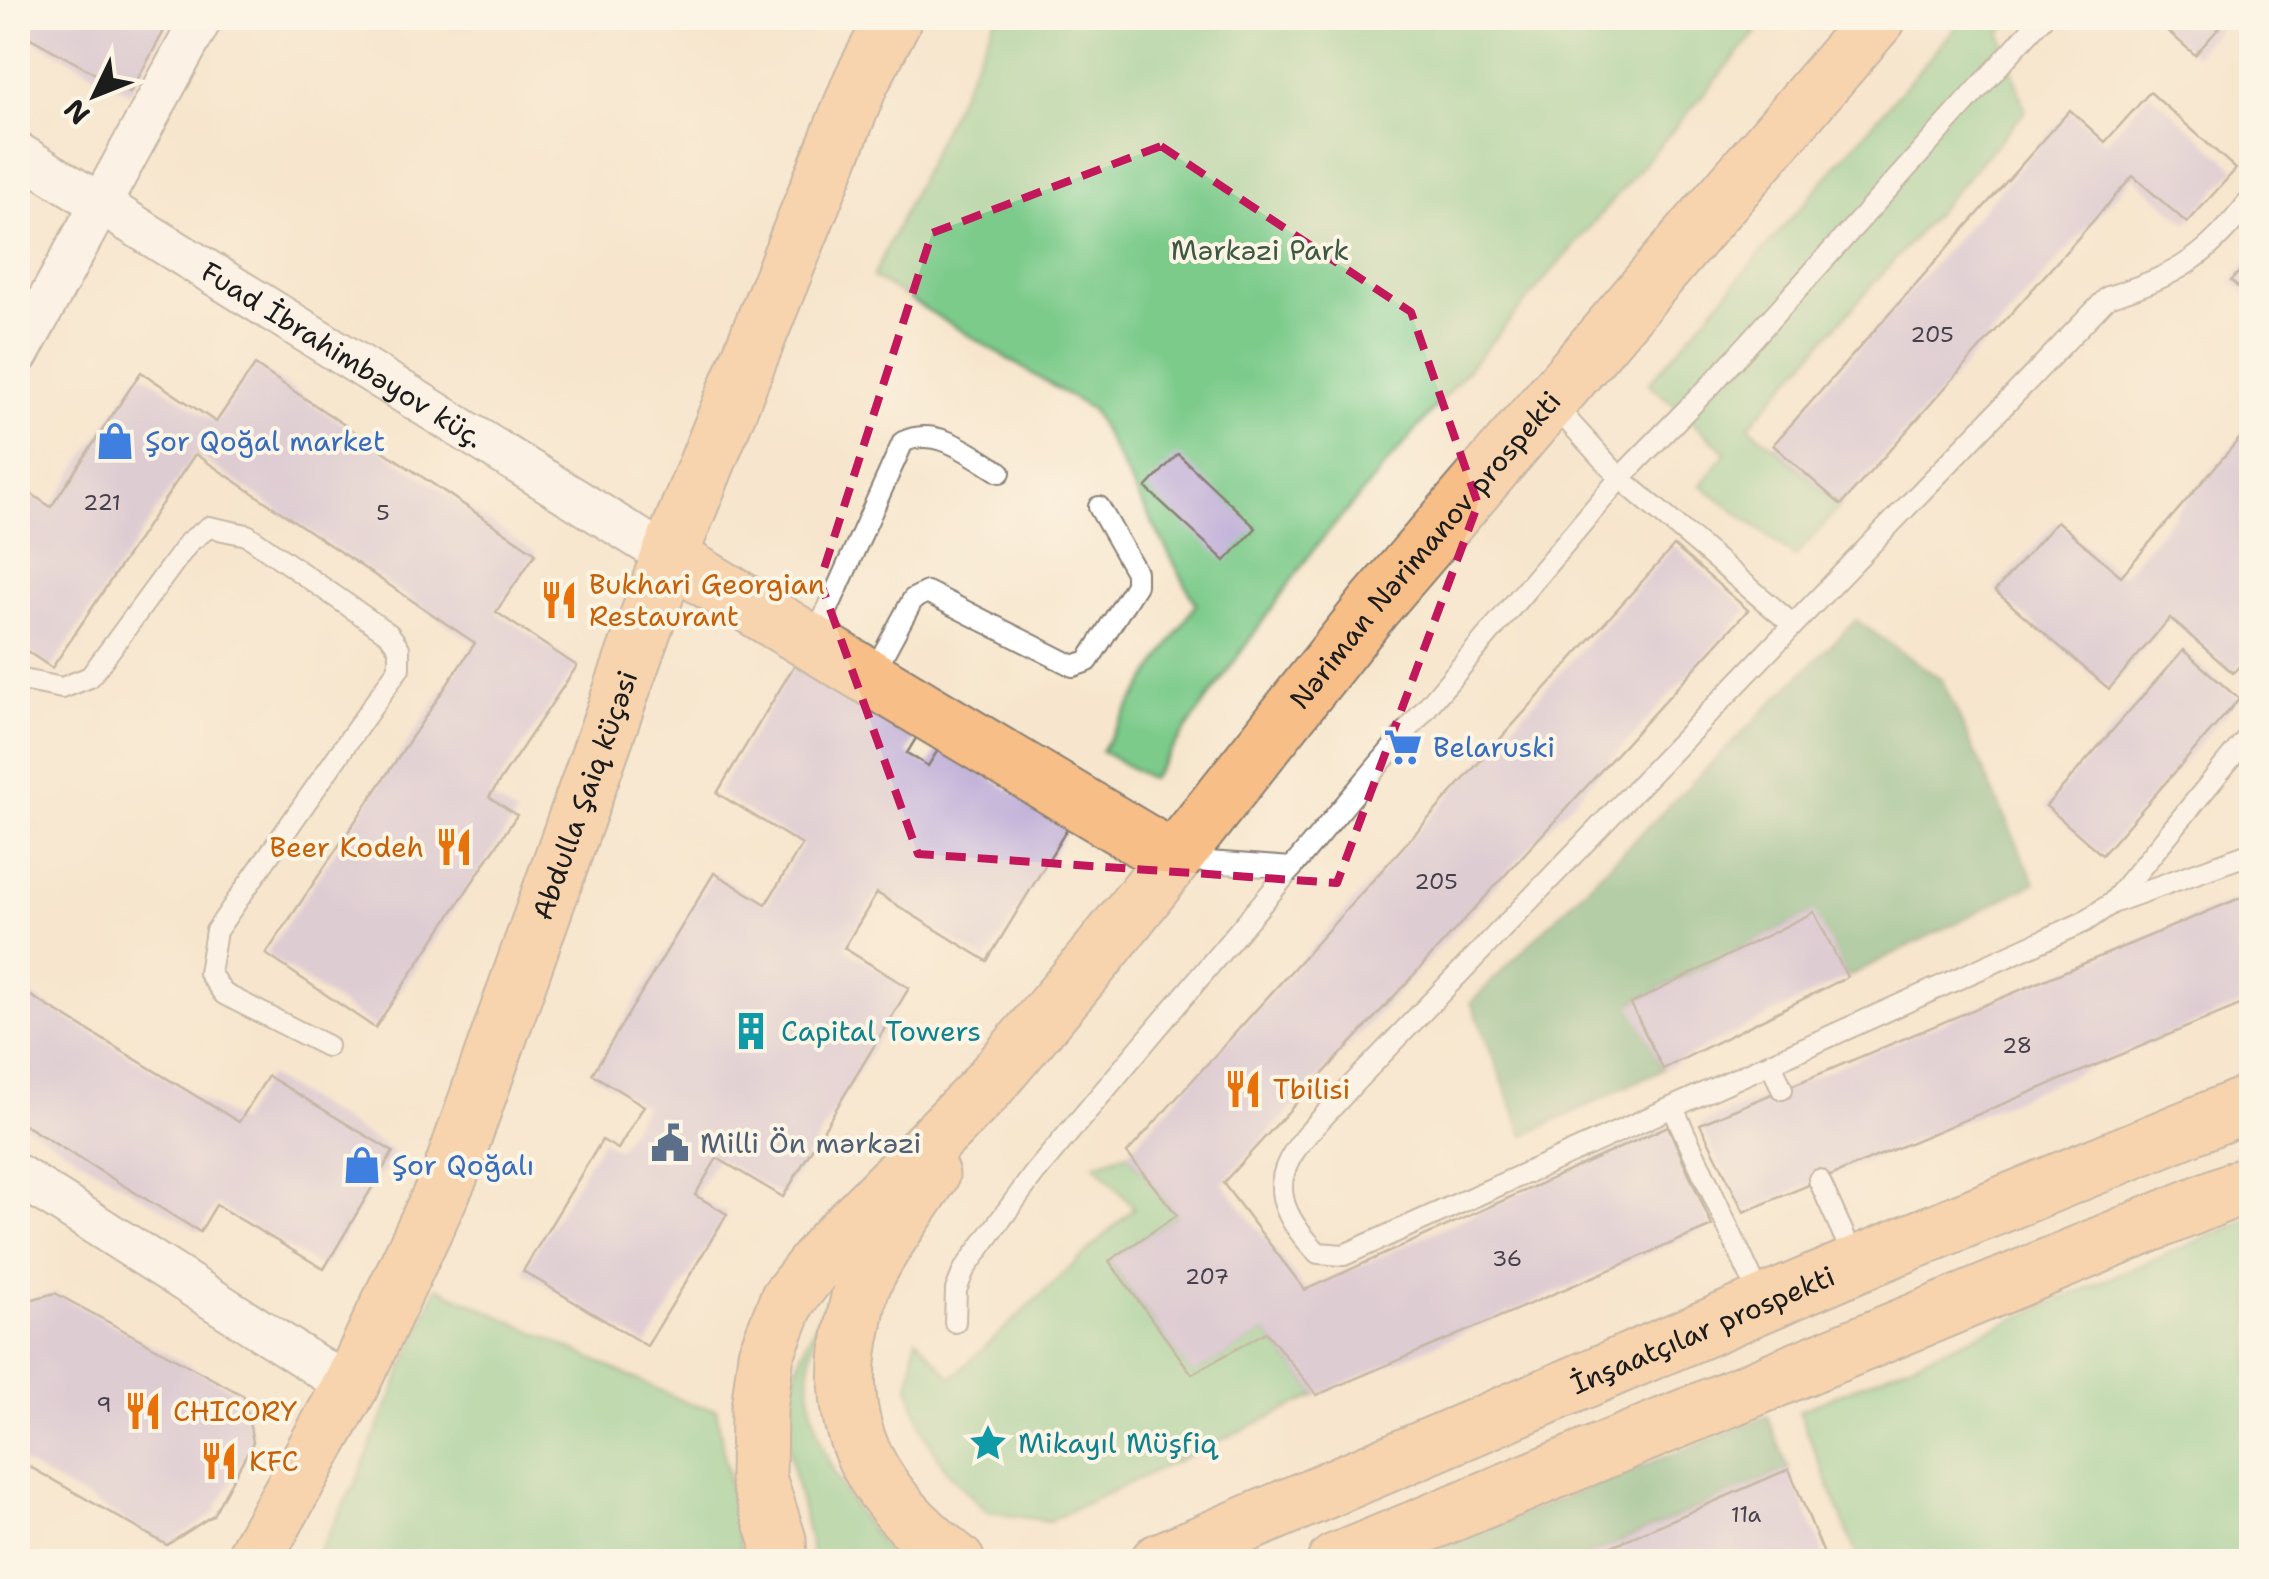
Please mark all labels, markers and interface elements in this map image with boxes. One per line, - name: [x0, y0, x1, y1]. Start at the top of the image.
- north arrow: [45, 45, 145, 145]
- text: N: [55, 91, 98, 133]
- park label: Mərkəzi Park: [1171, 231, 1349, 269]
- street label: Fuad İbrahimbəyov küç.: [194, 252, 491, 456]
- house number: 205: [1910, 320, 1954, 349]
- street label: Nəriman Nərimanov prospekti: [1281, 383, 1569, 717]
- shop icon: Şor Qoğal market: [94, 420, 136, 462]
- place label: Şor Qoğal market: [145, 422, 385, 460]
- house number: 221: [83, 488, 121, 517]
- house number: 5: [376, 498, 390, 527]
- place label: Bukhari Georgian Restaurant: [589, 565, 825, 635]
- restaurant icon: Bukhari Georgian Restaurant: [538, 579, 580, 621]
- street label: Abdulla Şaiq küçəsi: [523, 665, 646, 925]
- supermarket icon: Belaruski: [1382, 726, 1424, 768]
- place label: Belaruski: [1433, 728, 1555, 766]
- restaurant icon: Beer Kodeh: [433, 826, 475, 868]
- place label: Beer Kodeh: [270, 828, 424, 866]
- house number: 205: [1414, 867, 1458, 896]
- building icon: Capital Towers: [730, 1010, 772, 1052]
- place label: Capital Towers: [781, 1012, 981, 1050]
- house number: 28: [2002, 1031, 2032, 1060]
- restaurant icon: Tbilisi: [1222, 1068, 1264, 1110]
- place label: Tbilisi: [1273, 1070, 1350, 1108]
- public building icon: Milli Ön mərkəzi: [649, 1122, 691, 1164]
- place label: Milli Ön mərkəzi: [700, 1124, 922, 1162]
- shop icon: Şor Qoğalı: [341, 1144, 383, 1186]
- place label: Şor Qoğalı: [392, 1146, 534, 1184]
- house number: 36: [1492, 1244, 1522, 1273]
- street label: İnşaatçılar prospekti: [1565, 1257, 1841, 1403]
- house number: 207: [1185, 1262, 1229, 1291]
- house number: 9: [96, 1390, 112, 1419]
- restaurant icon: CHICORY: [122, 1390, 164, 1432]
- place label: CHICORY: [173, 1392, 297, 1430]
- place icon: Mikayıl Müşfiq: [967, 1422, 1009, 1464]
- place label: Mikayıl Müşfiq: [1018, 1424, 1219, 1462]
- restaurant icon: KFC: [198, 1440, 240, 1482]
- place label: KFC: [249, 1442, 299, 1480]
- house number: 11a: [1731, 1500, 1762, 1529]

